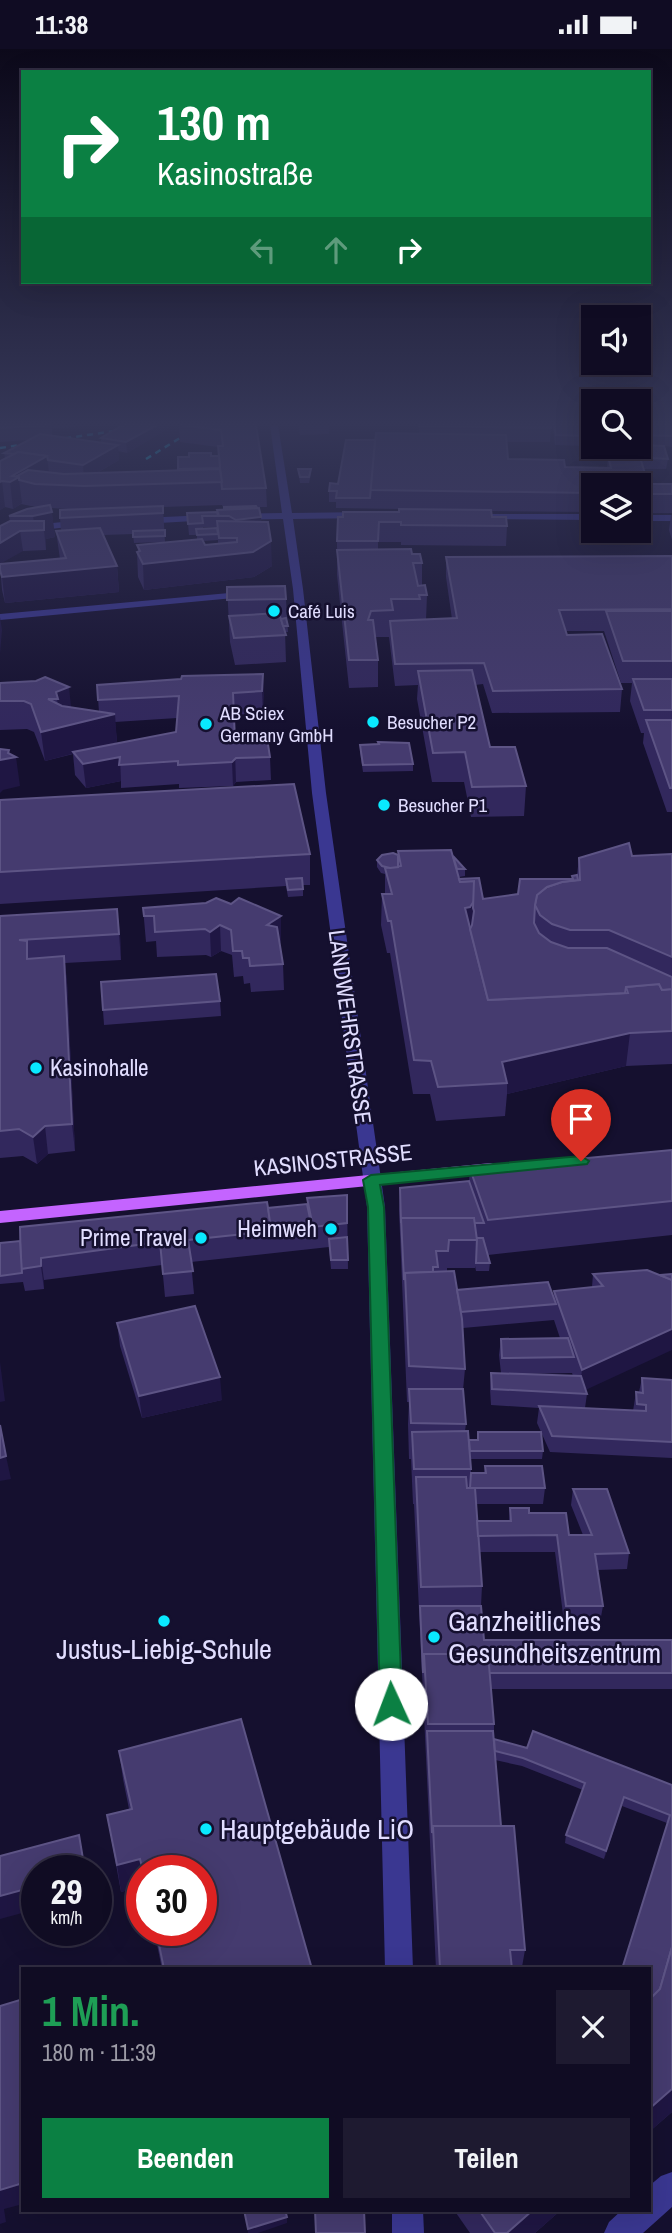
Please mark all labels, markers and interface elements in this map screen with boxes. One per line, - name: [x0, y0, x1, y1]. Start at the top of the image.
- text: 11:38: [35, 7, 88, 42]
- text: 130 m: [157, 89, 271, 155]
- icon: right: [42, 98, 133, 189]
- text: Kasinostraße: [157, 152, 313, 195]
- icon: left: [244, 231, 282, 269]
- icon: ahead: [317, 231, 355, 269]
- icon: right: [390, 231, 428, 269]
- map controls: [581, 305, 651, 543]
- button: sound: [581, 305, 651, 375]
- button: search: [581, 389, 651, 459]
- button: layers: [581, 473, 651, 543]
- place label: Café Luis: [288, 598, 355, 624]
- marker: Café Luis: [266, 603, 282, 619]
- place label: AB Sciex Germany GmbH: [219, 700, 333, 748]
- place label: Besucher P2: [387, 709, 476, 735]
- marker: Besucher P2: [365, 714, 381, 730]
- marker: AB Sciex Germany GmbH: [198, 716, 214, 732]
- place label: Besucher P1: [398, 792, 488, 818]
- marker: Besucher P1: [376, 797, 392, 813]
- street label: LANDWEHRSTRASSE: [322, 928, 379, 1126]
- place label: Kasinohalle: [50, 1052, 149, 1083]
- marker: Kasinohalle: [28, 1060, 44, 1076]
- pin: [551, 1089, 611, 1161]
- icon: arrive: [562, 1100, 600, 1138]
- street label: KASINOSTRASSE: [252, 1136, 414, 1183]
- place label: Heimweh: [237, 1213, 317, 1244]
- marker: Heimweh: [323, 1221, 339, 1237]
- place label: Prime Travel: [80, 1222, 187, 1253]
- marker: Prime Travel: [193, 1230, 209, 1246]
- place label: Ganzheitliches Gesundheitszentrum: [448, 1602, 661, 1672]
- marker: Justus-Liebig-Schule: [156, 1613, 172, 1629]
- marker: Ganzheitliches Gesundheitszentrum: [426, 1629, 442, 1645]
- place label: Justus-Liebig-Schule: [56, 1630, 272, 1668]
- position arrow: [354, 1667, 428, 1741]
- place label: Hauptgebäude LiO: [220, 1810, 414, 1848]
- marker: Hauptgebäude LiO: [198, 1821, 214, 1837]
- speed limit sign: 30: [126, 1855, 217, 1946]
- text: 29: [51, 1868, 82, 1915]
- text: km/h: [51, 1905, 83, 1930]
- text: 1 Min.: [42, 1983, 140, 2039]
- button: close: [556, 1990, 630, 2064]
- text: 180 m · 11:39: [42, 2037, 156, 2068]
- button: Beenden: [42, 2118, 329, 2198]
- button: Teilen: [343, 2118, 630, 2198]

